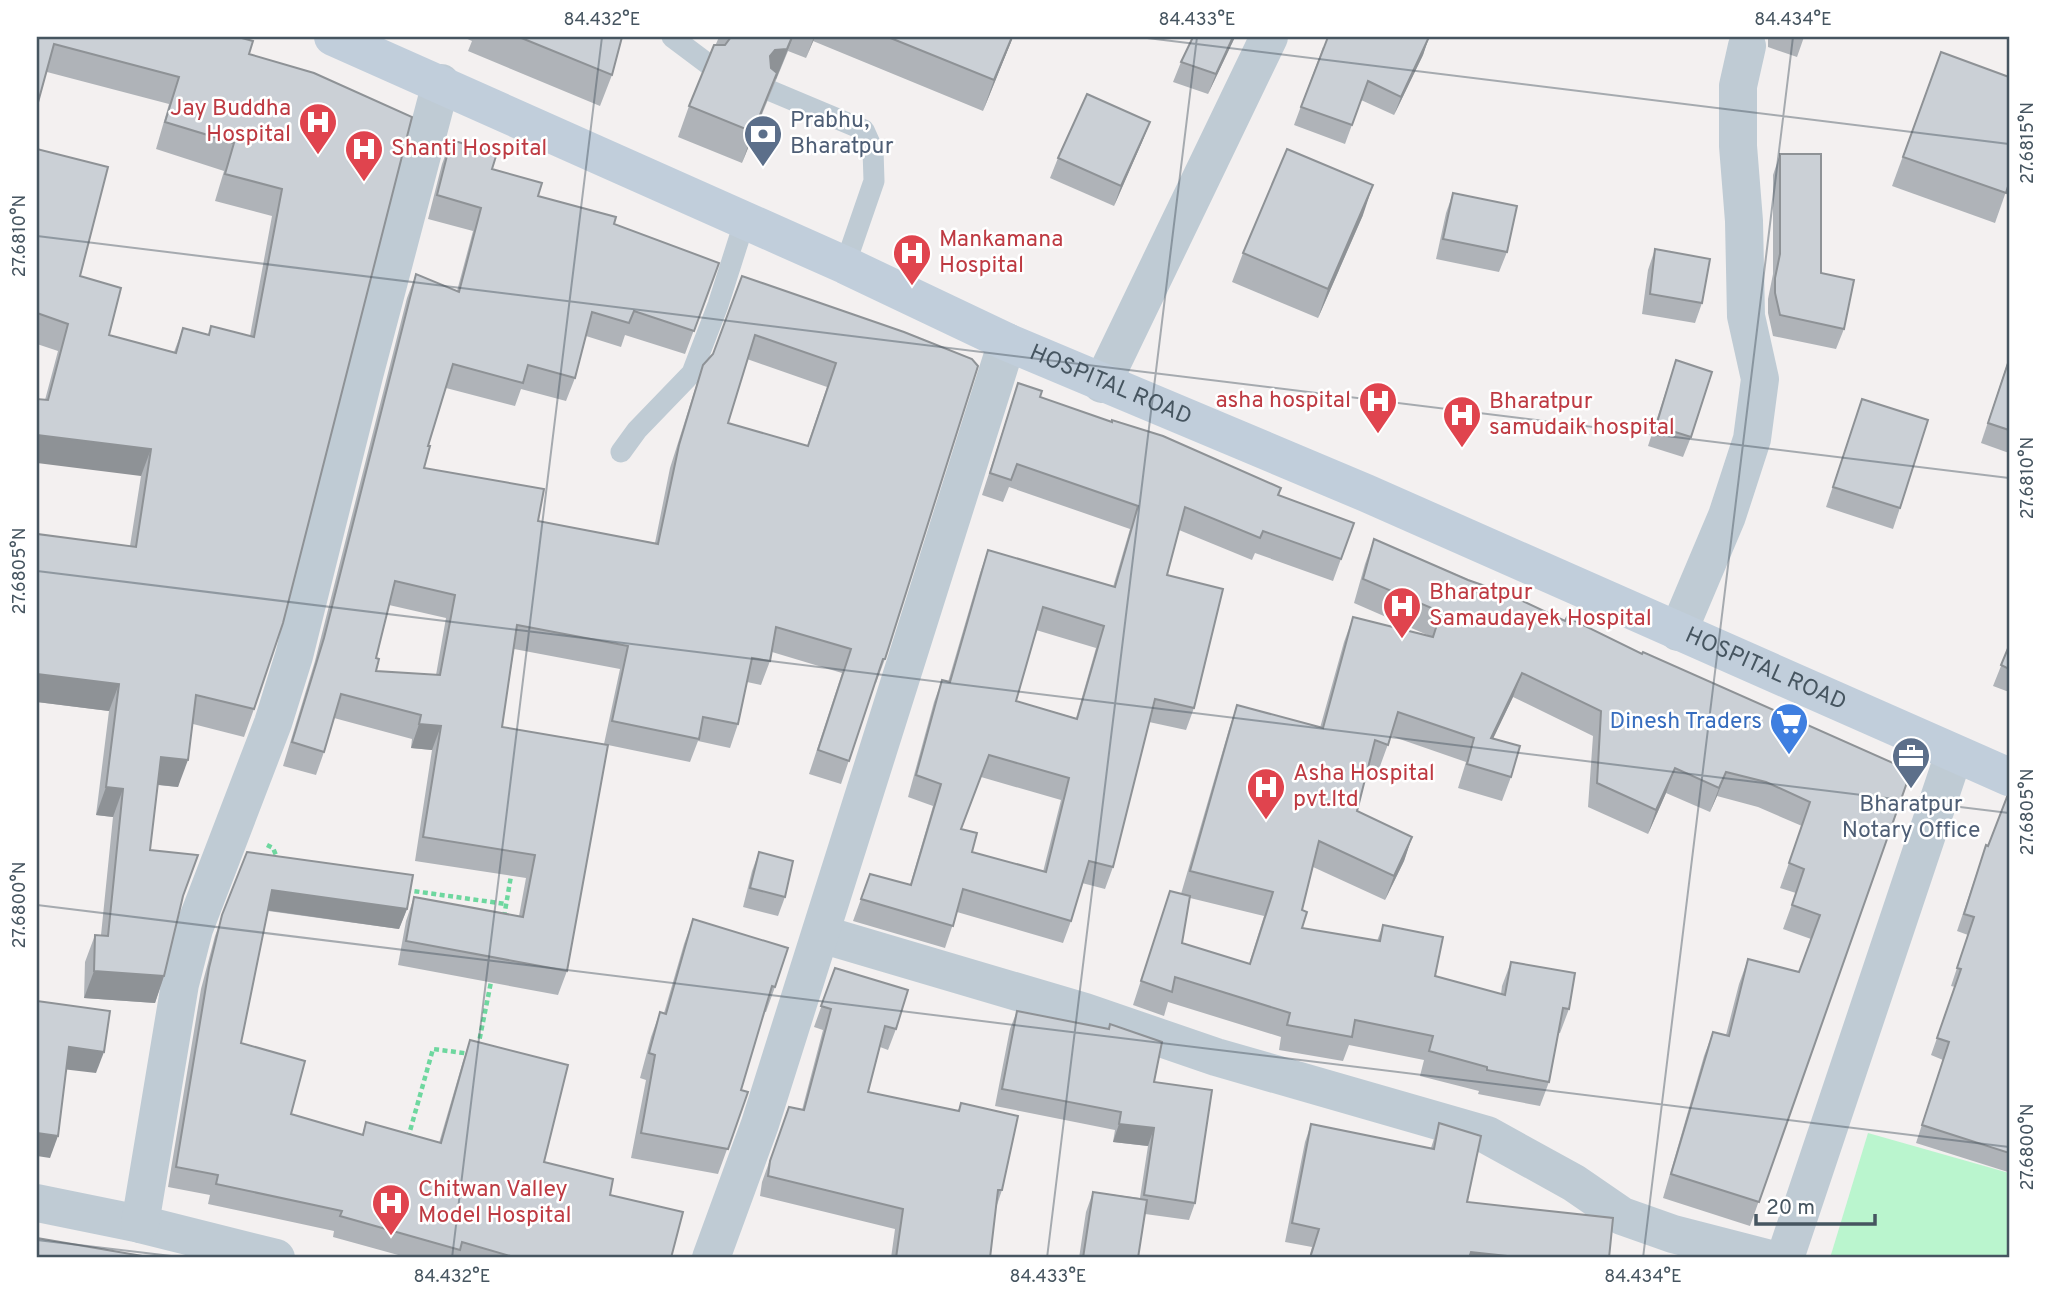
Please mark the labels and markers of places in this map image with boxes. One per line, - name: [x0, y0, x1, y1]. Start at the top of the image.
- place label: Jay Buddha Hospital: [170, 95, 291, 150]
- hospital icon: Jay Buddha Hospital: [297, 101, 339, 156]
- place label: Prabhu, Bharatpur: [790, 107, 894, 162]
- bank icon: Prabhu, Bharatpur: [742, 113, 784, 168]
- hospital icon: Shanti Hospital: [343, 128, 385, 183]
- place label: Shanti Hospital: [391, 135, 547, 164]
- place label: Mankamana Hospital: [939, 226, 1063, 281]
- hospital icon: Mankamana Hospital: [891, 232, 933, 287]
- hospital icon: asha hospital: [1357, 380, 1399, 435]
- place label: asha hospital: [1215, 387, 1351, 416]
- place label: Bharatpur samudaik hospital: [1489, 388, 1675, 443]
- hospital icon: Bharatpur samudaik hospital: [1441, 394, 1483, 449]
- place label: Bharatpur Samaudayek Hospital: [1429, 579, 1652, 634]
- hospital icon: Bharatpur Samaudayek Hospital: [1381, 585, 1423, 640]
- supermarket icon: Dinesh Traders: [1768, 701, 1810, 756]
- place label: Dinesh Traders: [1609, 708, 1762, 737]
- office icon: Bharatpur Notary Office: [1890, 735, 1932, 790]
- place label: Asha Hospital pvt.ltd: [1293, 760, 1435, 815]
- hospital icon: Asha Hospital pvt.ltd: [1245, 766, 1287, 821]
- place label: Bharatpur Notary Office: [1842, 791, 1980, 846]
- place label: Chitwan Valley Model Hospital: [418, 1176, 571, 1231]
- hospital icon: Chitwan Valley Model Hospital: [370, 1182, 412, 1237]

